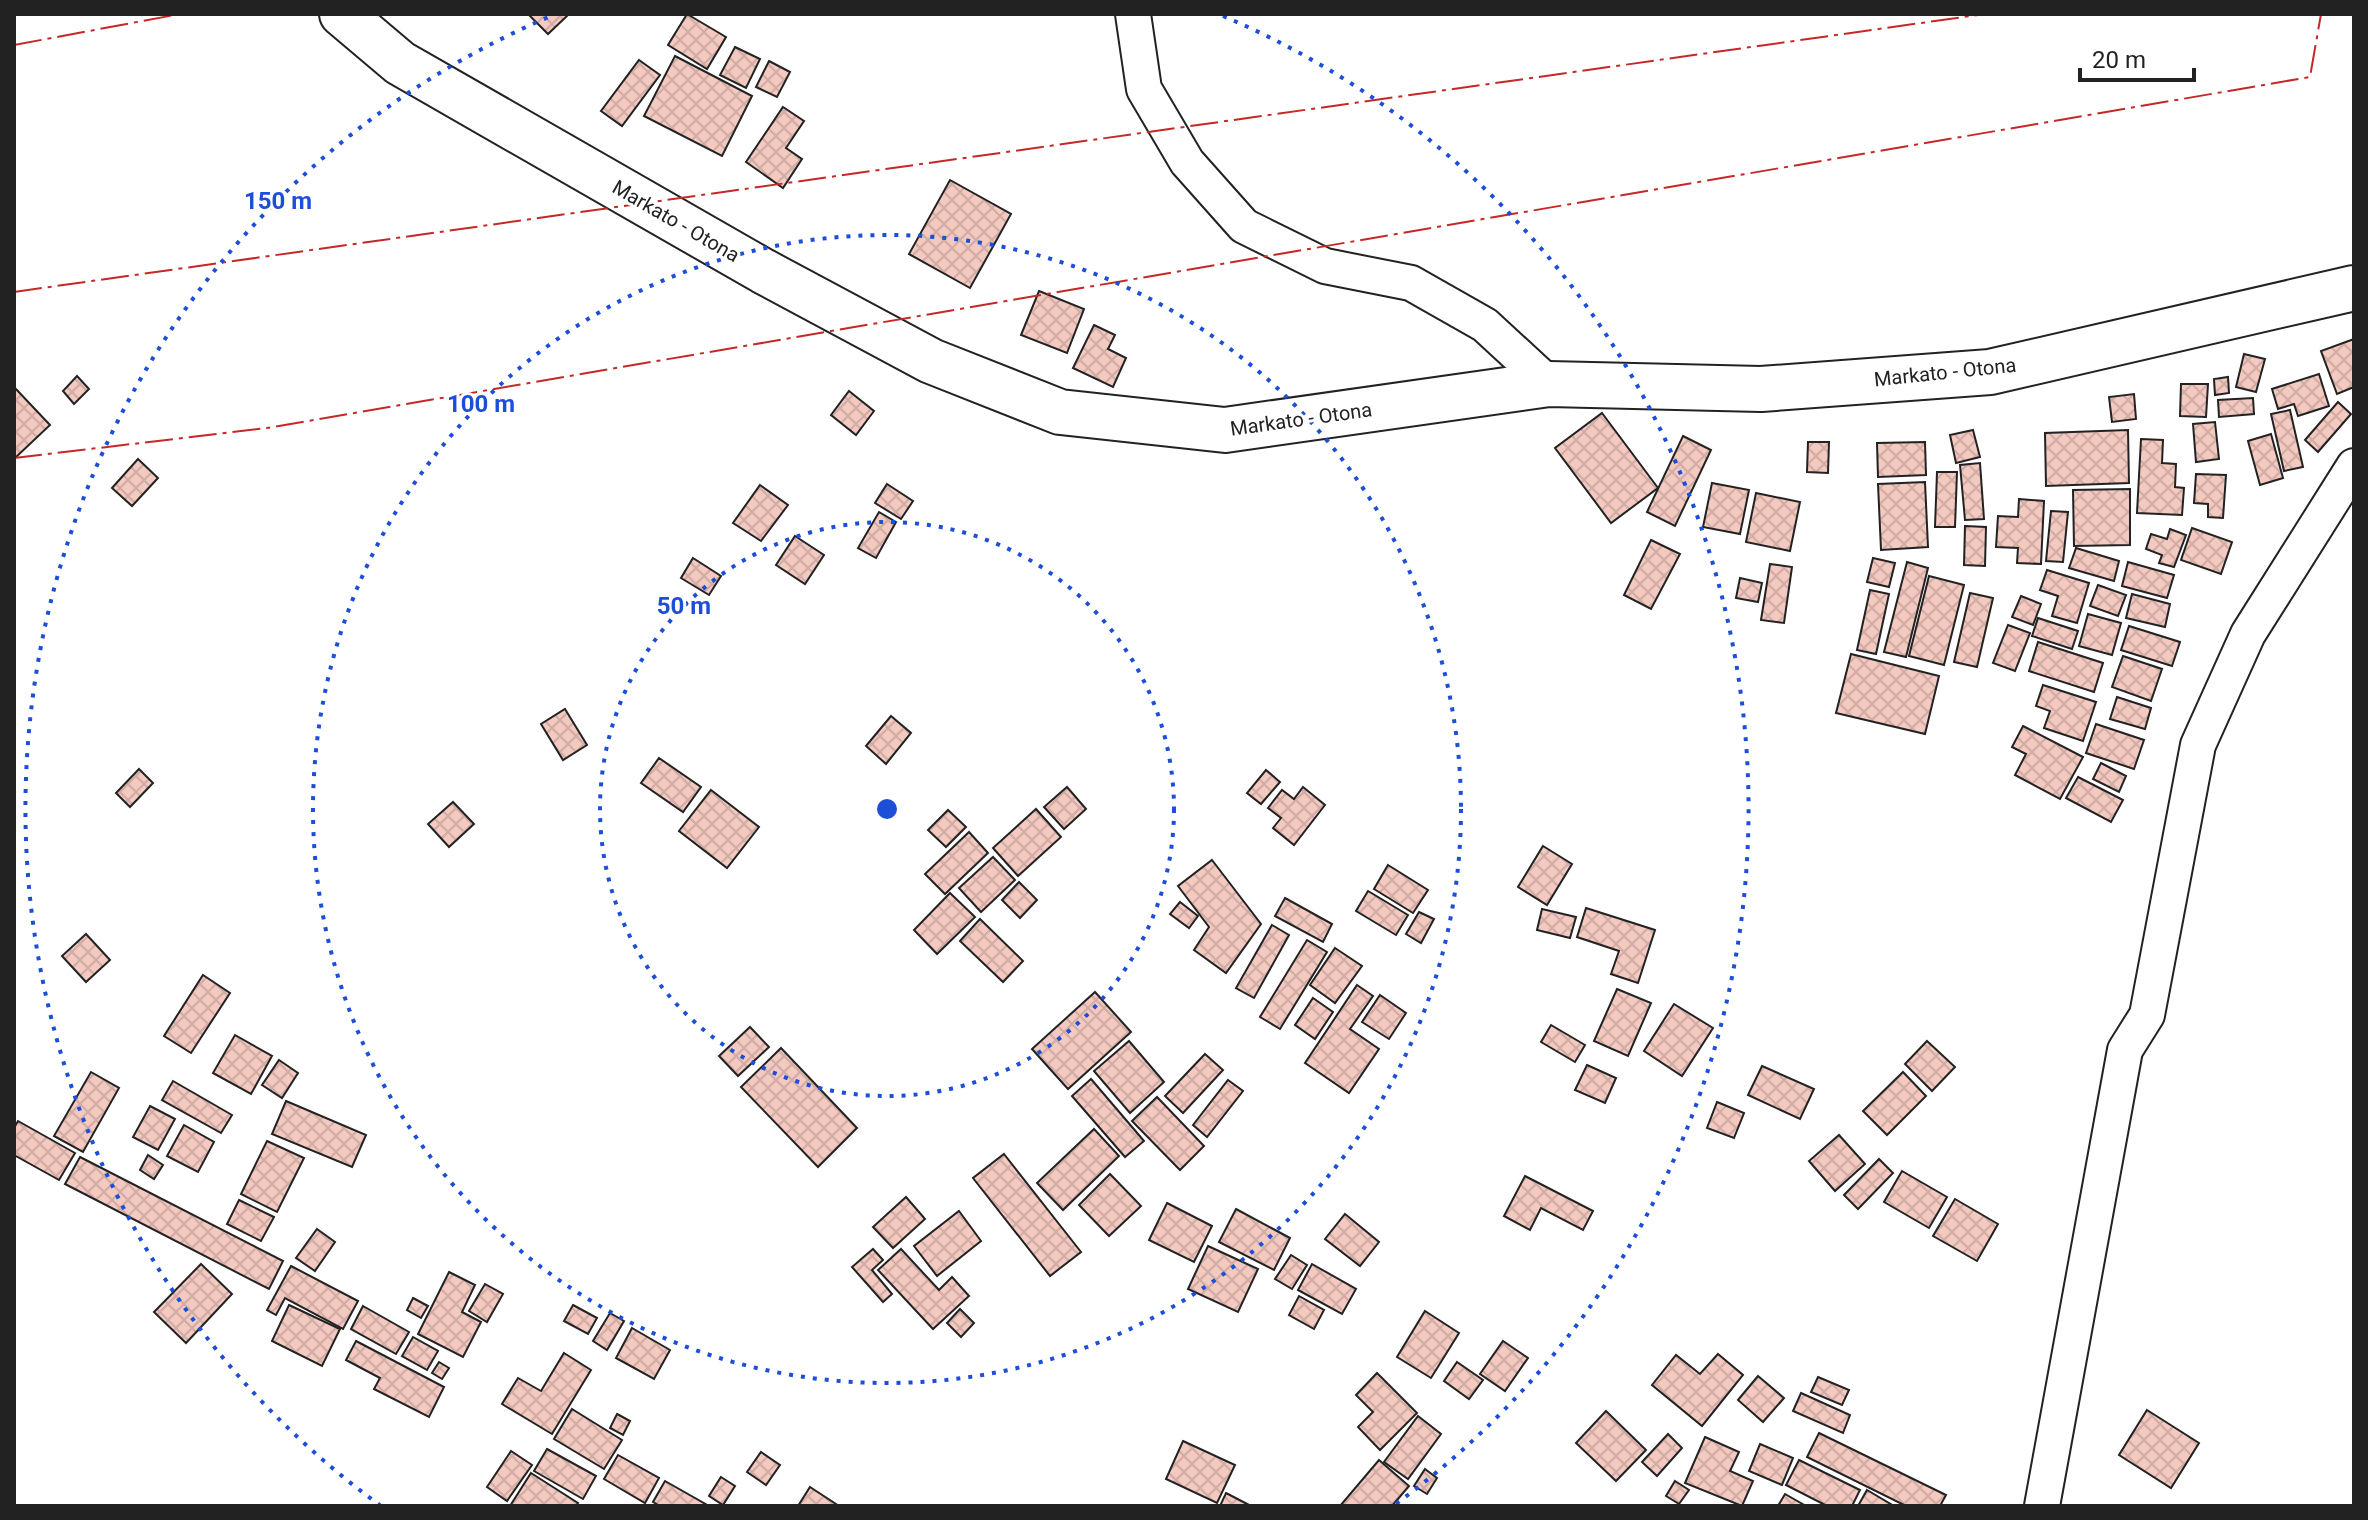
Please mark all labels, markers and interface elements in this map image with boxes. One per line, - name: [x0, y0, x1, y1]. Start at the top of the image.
- scale bar: [2080, 32, 2194, 82]
- text: 20 m: [2092, 46, 2146, 74]
- street label: Markato - Otona: [608, 175, 744, 267]
- text: 150 m: [244, 187, 312, 215]
- street label: Markato - Otona: [1873, 353, 2017, 391]
- text: 100 m: [447, 390, 515, 418]
- street label: Markato - Otona: [1229, 397, 1373, 441]
- text: 50 m: [657, 592, 711, 620]
- centre of rings: [873, 795, 901, 823]

